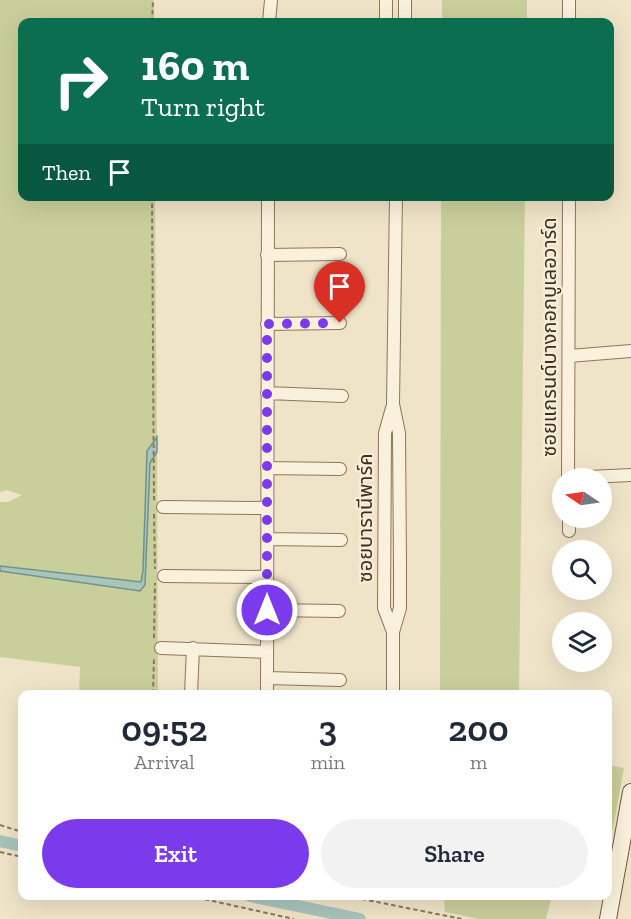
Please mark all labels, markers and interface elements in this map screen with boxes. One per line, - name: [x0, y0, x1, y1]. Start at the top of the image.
- text: 160 m: [141, 40, 249, 91]
- icon: right: [42, 42, 120, 120]
- text: Turn right: [141, 91, 265, 123]
- icon: arrive: [103, 156, 136, 189]
- text: Then: [42, 159, 91, 186]
- street label: ซอยแกรนด์บางกอกบูเลอวาร์ด: [537, 217, 562, 457]
- pin: [314, 261, 365, 323]
- icon: arrive: [323, 270, 356, 303]
- street label: ซอยบารานีพาร์ค: [353, 454, 377, 582]
- north arrow: [552, 468, 612, 528]
- map controls: [552, 468, 612, 672]
- button: search: [552, 540, 612, 600]
- position arrow: [235, 578, 299, 642]
- button: layers: [552, 612, 612, 672]
- text: 09:52: [121, 707, 207, 750]
- text: 3: [319, 707, 337, 750]
- text: 200: [448, 707, 509, 750]
- text: Arrival: [134, 750, 194, 774]
- text: min: [311, 750, 345, 774]
- text: m: [470, 750, 487, 774]
- button: Exit: [42, 819, 309, 888]
- button: Share: [321, 819, 588, 888]

